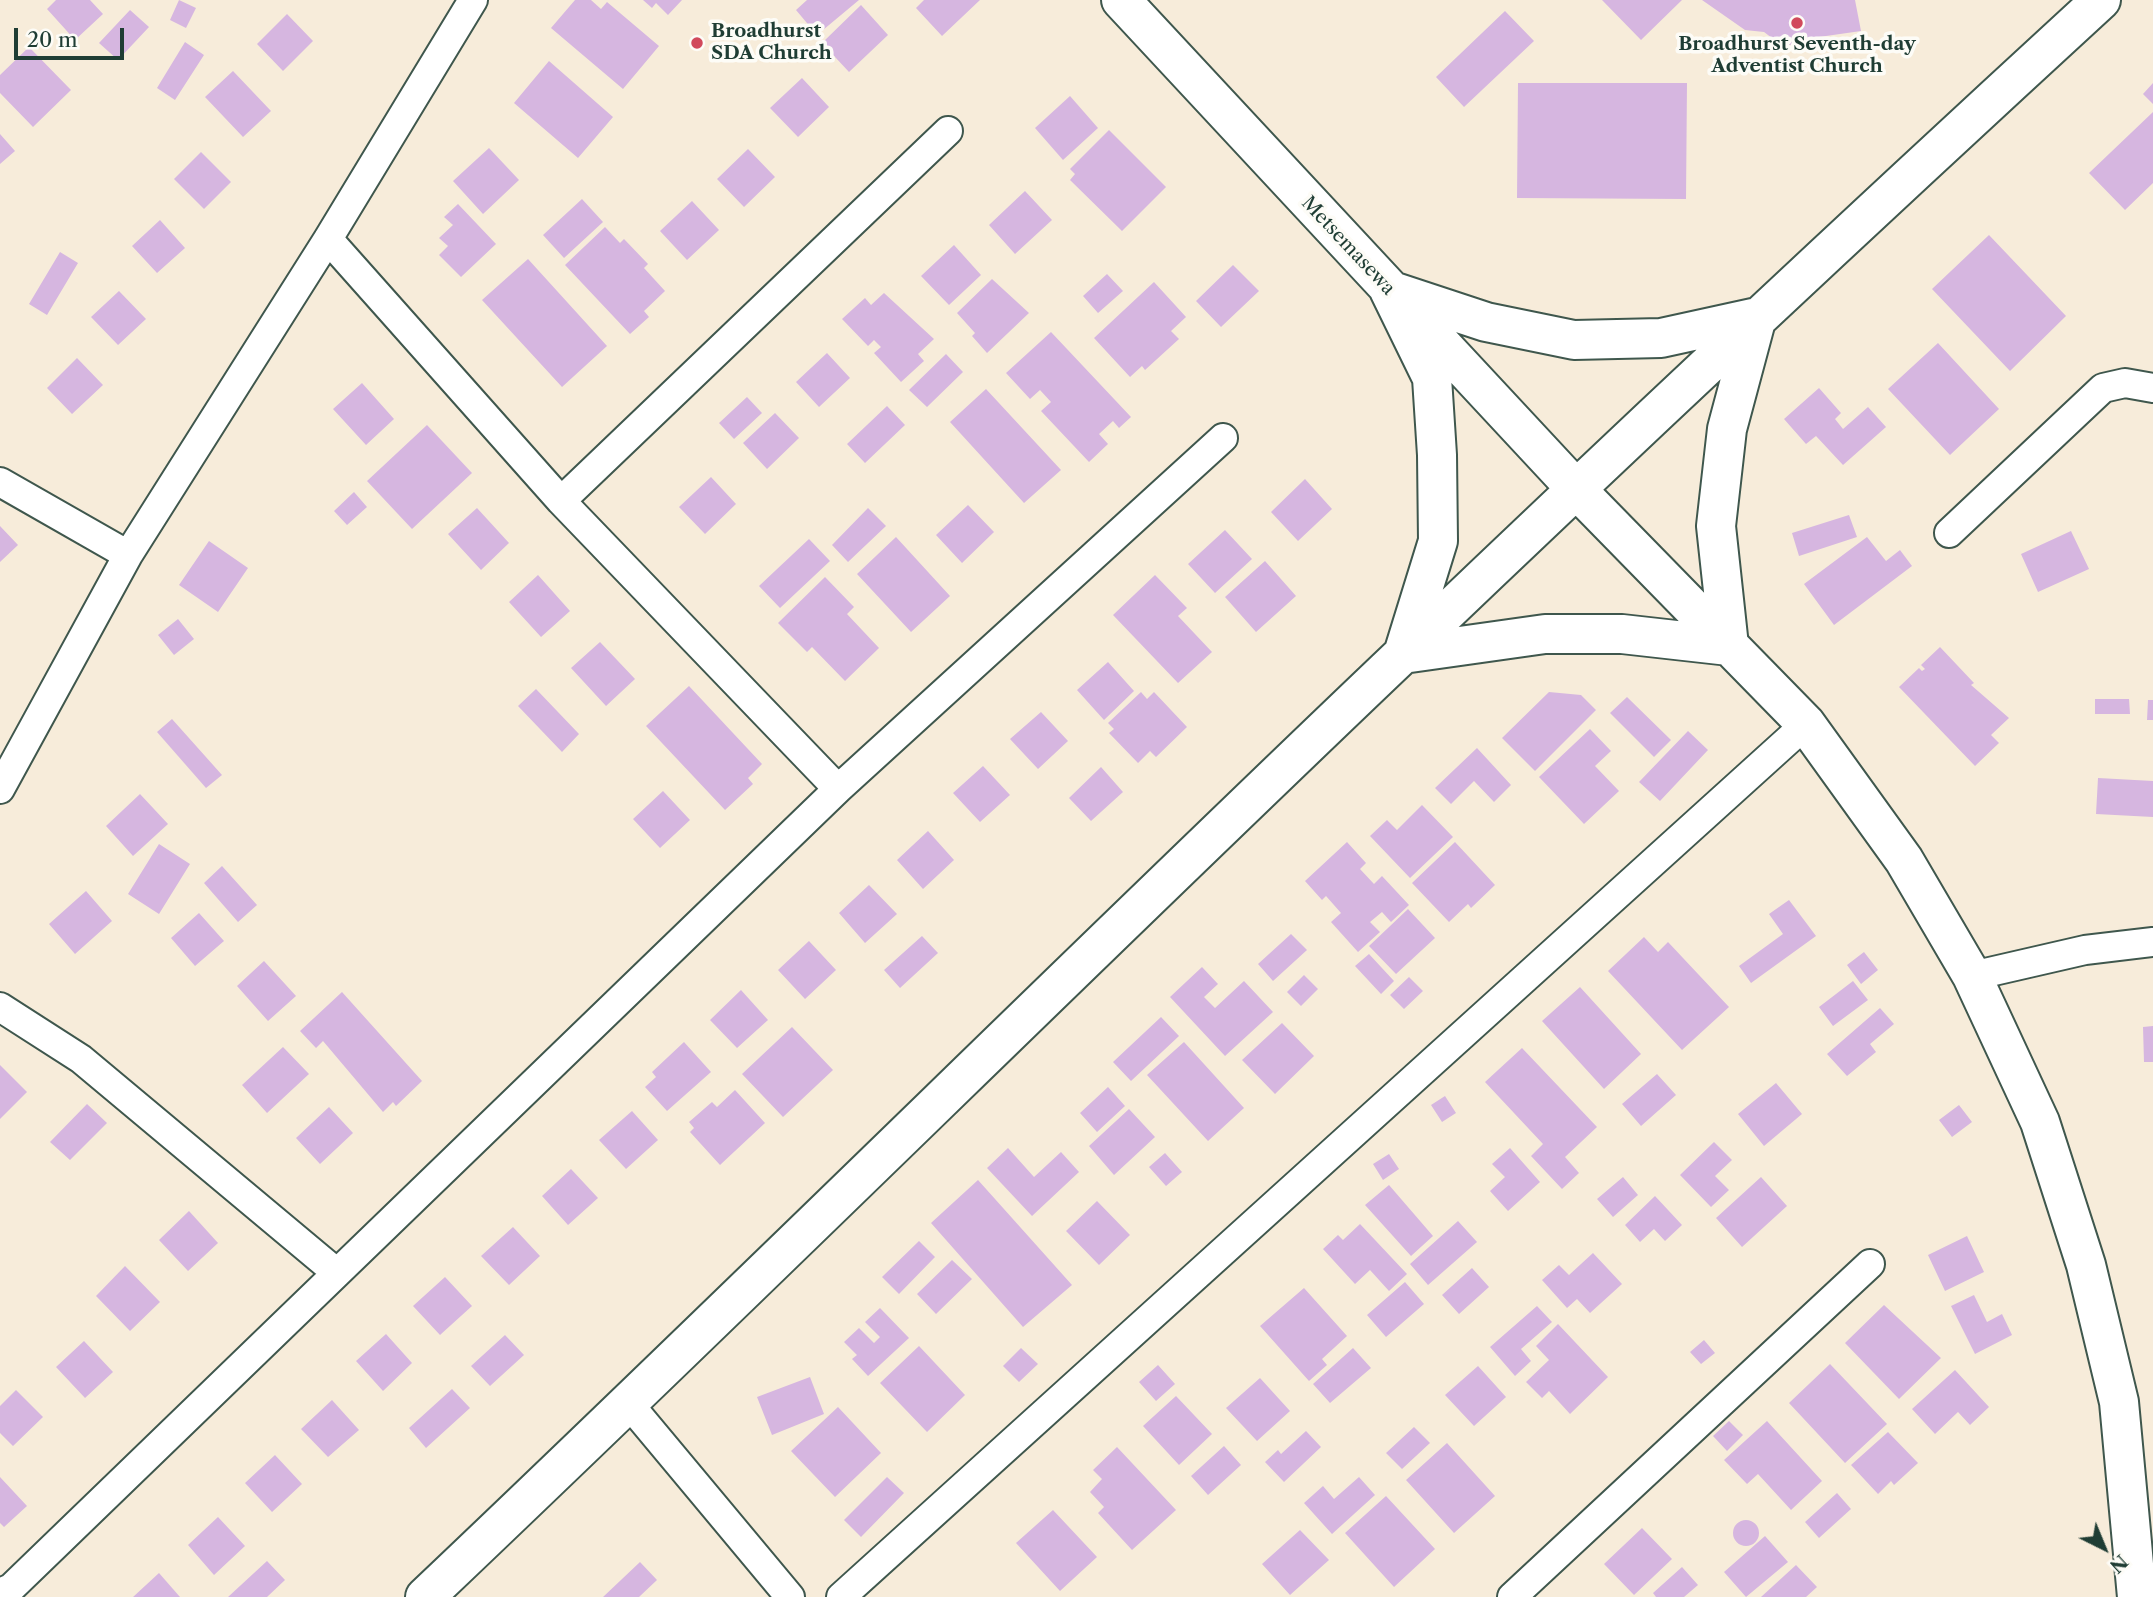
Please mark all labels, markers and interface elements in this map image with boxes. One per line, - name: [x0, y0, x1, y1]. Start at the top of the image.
- scale bar: [18, 14, 128, 58]
- marker: Broadhurst Seventh-day Adventist Church: [1789, 15, 1805, 31]
- place label: Broadhurst SDA Church: [711, 21, 832, 65]
- text: 20 m: [27, 27, 78, 52]
- place label: Broadhurst Seventh-day Adventist Church: [1678, 34, 1916, 78]
- marker: Broadhurst SDA Church: [689, 35, 705, 51]
- street label: Metsemasewa: [1297, 192, 1399, 300]
- north arrow: [2069, 1513, 2139, 1583]
- text: N: [2105, 1550, 2133, 1578]

